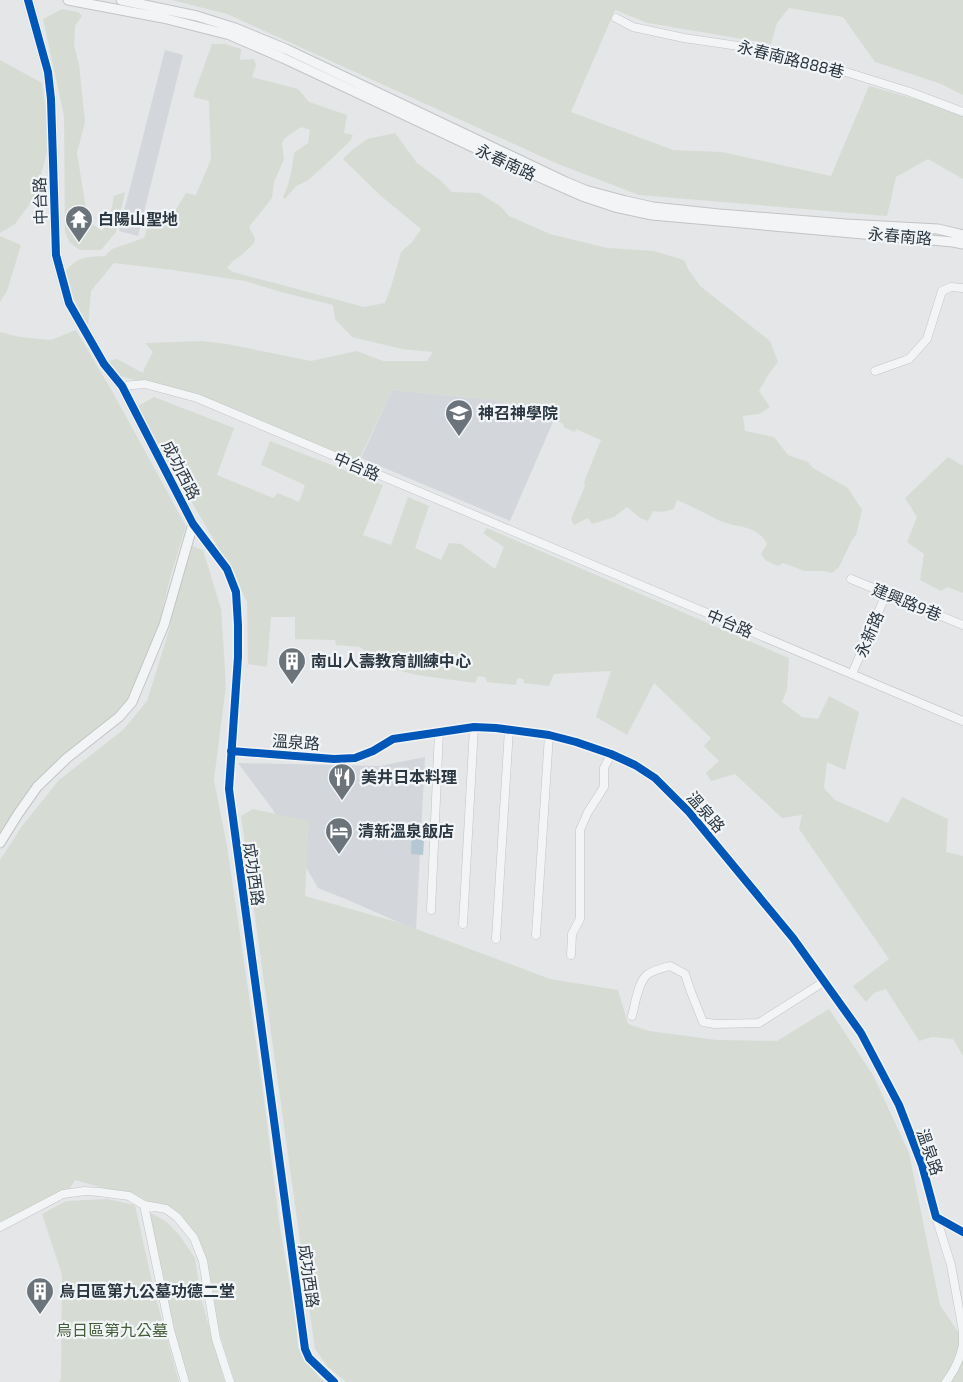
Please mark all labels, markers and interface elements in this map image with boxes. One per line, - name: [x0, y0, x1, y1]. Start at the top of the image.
- street label: 永春南路888巷: [736, 36, 846, 81]
- street label: 永春南路: [473, 139, 539, 184]
- street label: 中台路: [29, 177, 50, 225]
- temple icon: 白陽山聖地: [64, 204, 94, 243]
- place label: 白陽山聖地: [98, 209, 178, 228]
- street label: 永春南路: [867, 223, 933, 248]
- school or university icon: 神召神學院: [444, 398, 474, 437]
- place label: 神召神學院: [478, 403, 558, 422]
- street label: 成功西路: [158, 437, 204, 503]
- street label: 中台路: [331, 447, 383, 484]
- street label: 建興路9巷: [870, 579, 945, 624]
- street label: 中台路: [704, 604, 756, 641]
- street label: 永新路: [850, 608, 887, 660]
- building icon: 南山人壽教育訓練中心: [277, 646, 307, 685]
- place label: 南山人壽教育訓練中心: [311, 651, 471, 670]
- street label: 溫泉路: [271, 730, 321, 753]
- restaurant icon: 美井日本料理: [327, 762, 357, 801]
- place label: 美井日本料理: [361, 767, 457, 786]
- street label: 溫泉路: [683, 787, 729, 836]
- hotel icon: 清新溫泉飯店: [324, 816, 354, 855]
- place label: 清新溫泉飯店: [358, 821, 454, 840]
- street label: 成功西路: [241, 841, 268, 907]
- street label: 溫泉路: [914, 1126, 947, 1178]
- street label: 成功西路: [296, 1243, 323, 1309]
- building icon: 烏日區第九公墓功德二堂: [25, 1276, 55, 1315]
- place label: 烏日區第九公墓功德二堂: [59, 1281, 235, 1300]
- park label: 烏日區第九公墓: [56, 1320, 168, 1339]

